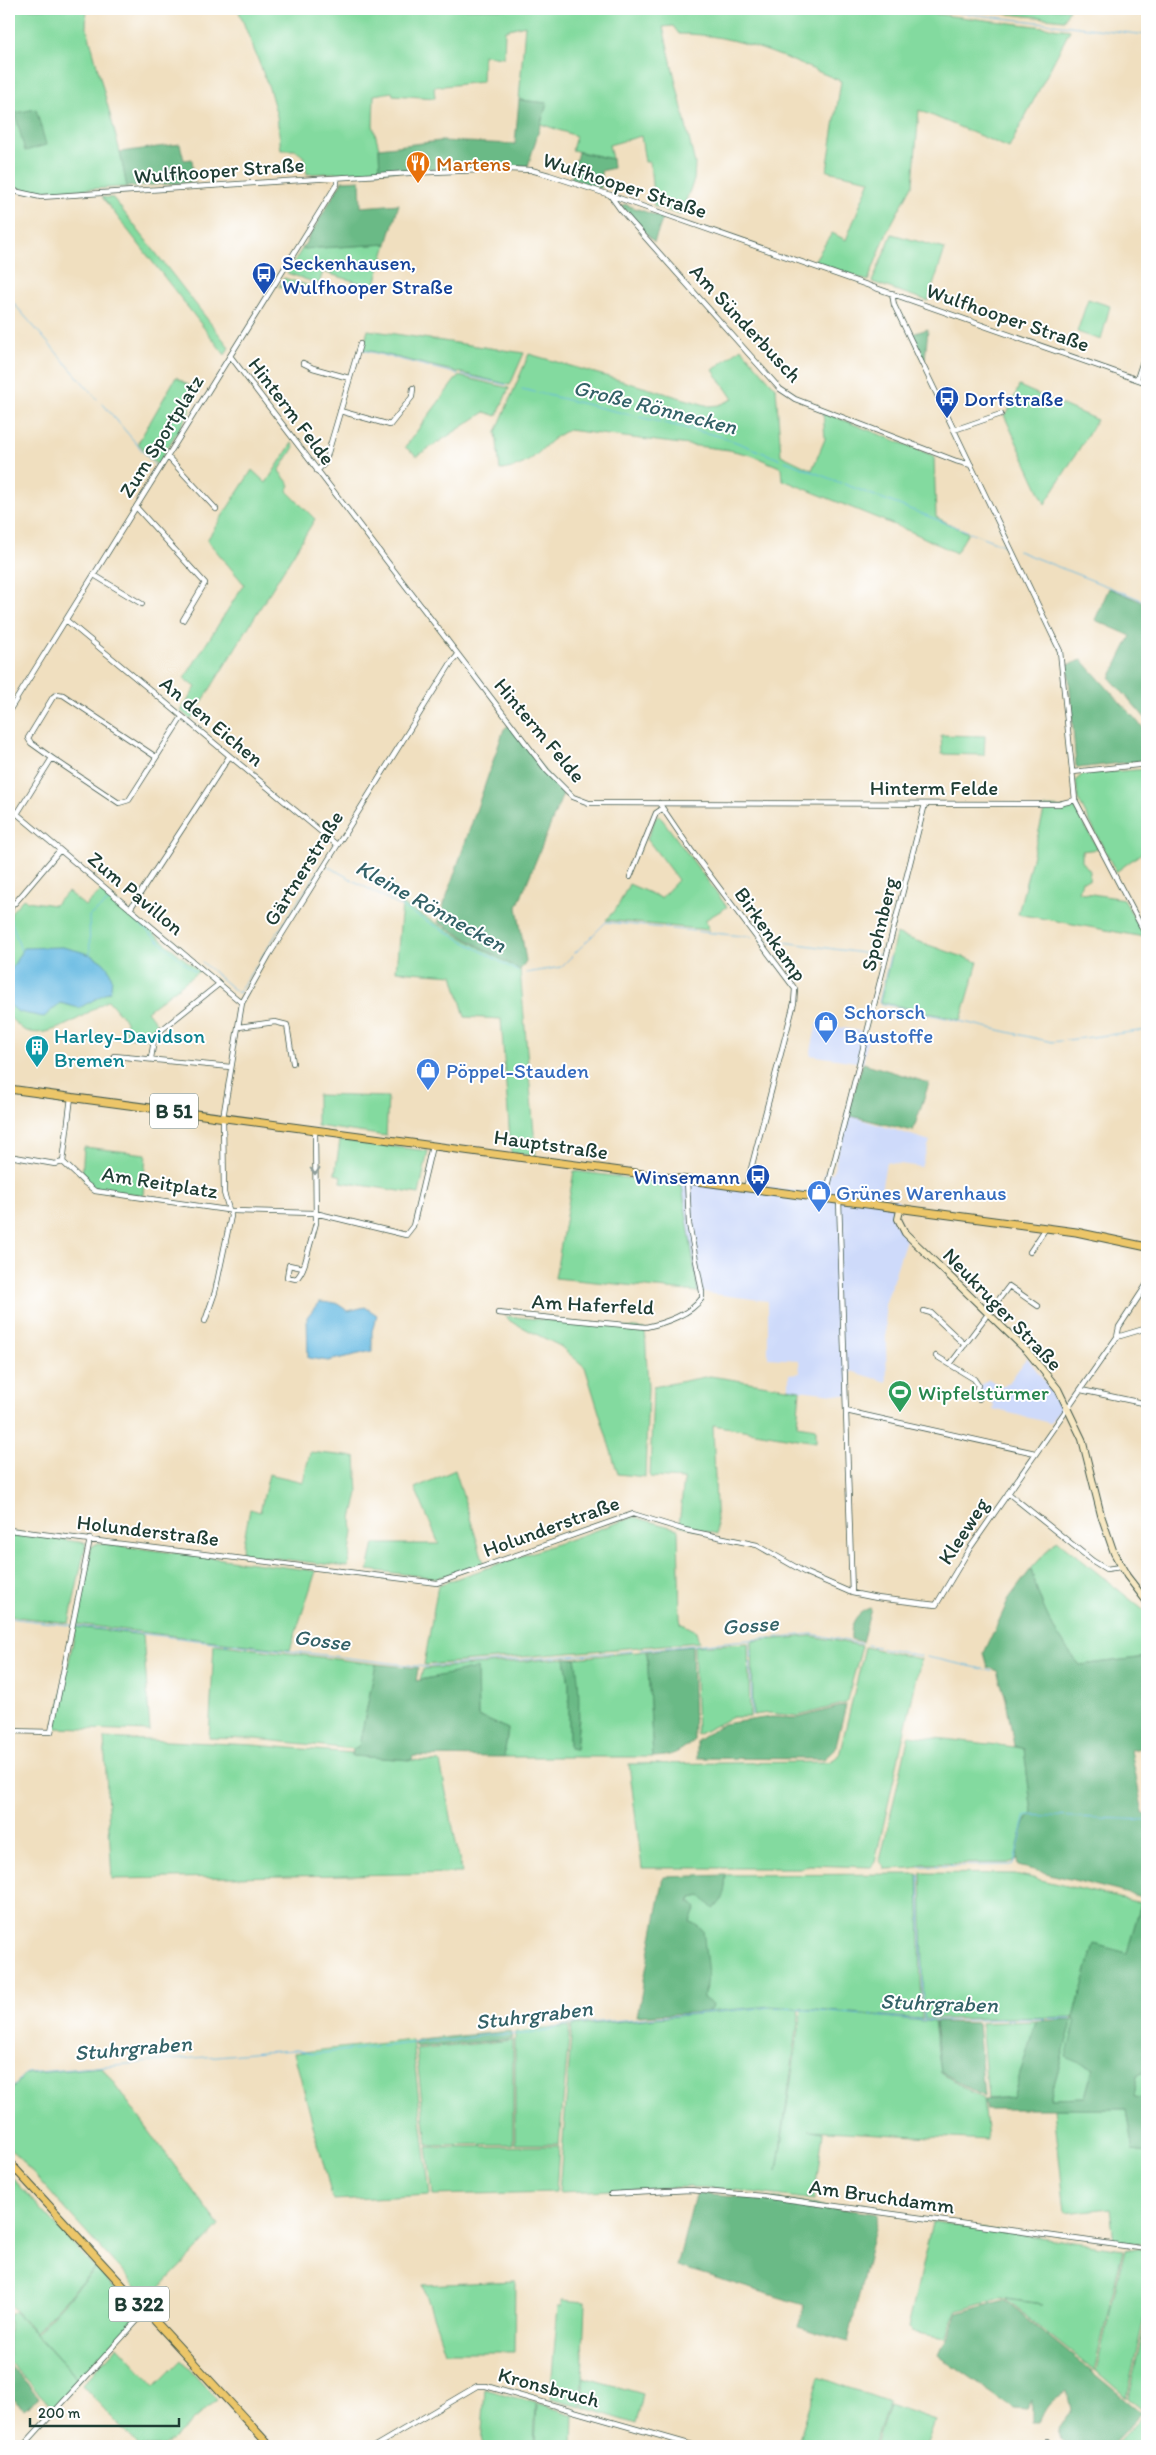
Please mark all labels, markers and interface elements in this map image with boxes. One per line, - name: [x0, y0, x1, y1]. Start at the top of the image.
- street label: Wulfhooper Straße: [540, 147, 710, 223]
- restaurant icon: Martens: [405, 150, 431, 184]
- place label: Martens: [436, 151, 511, 176]
- street label: Wulfhooper Straße: [133, 152, 305, 188]
- place label: Seckenhausen, Wulfhooper Straße: [282, 250, 453, 299]
- street label: Am Sünderbusch: [685, 259, 807, 388]
- bus stop icon: Seckenhausen, Wulfhooper Straße: [251, 261, 277, 295]
- street label: Wulfhooper Straße: [923, 277, 1093, 357]
- street label: Hinterm Felde: [243, 352, 341, 470]
- street label: Zum Sportplatz: [113, 370, 209, 502]
- water label: Große Rönnecken: [570, 374, 740, 440]
- bus stop icon: Dorfstraße: [934, 385, 960, 419]
- place label: Dorfstraße: [964, 386, 1064, 411]
- street label: An den Eichen: [155, 670, 269, 772]
- street label: Hinterm Felde: [489, 673, 591, 787]
- street label: Hinterm Felde: [870, 775, 998, 800]
- street label: Gärtnerstraße: [258, 806, 348, 930]
- street label: Zum Pavillon: [83, 846, 189, 940]
- water label: Kleine Rönnecken: [351, 854, 511, 959]
- street label: Spohnberg: [855, 874, 903, 974]
- street label: Birkenkamp: [729, 882, 813, 986]
- place label: Schorsch Baustoffe: [844, 999, 933, 1048]
- shop icon: Schorsch Baustoffe: [813, 1010, 839, 1044]
- place label: Harley-Davidson Bremen: [54, 1023, 205, 1072]
- building icon: Harley-Davidson Bremen: [24, 1034, 50, 1068]
- shop icon: Pöppel-Stauden: [415, 1057, 441, 1091]
- place label: Pöppel-Stauden: [446, 1058, 589, 1083]
- road number: B 51: [150, 1094, 198, 1128]
- street label: Hauptstraße: [492, 1124, 610, 1164]
- street label: Am Reitplatz: [100, 1160, 220, 1204]
- bus stop icon: Winsemann: [745, 1163, 771, 1197]
- place label: Winsemann: [634, 1164, 740, 1189]
- one-way arrow: [310, 1168, 320, 1176]
- shop icon: Grünes Warenhaus: [806, 1179, 832, 1213]
- place label: Grünes Warenhaus: [836, 1180, 1007, 1205]
- street label: Neukruger Straße: [938, 1242, 1068, 1376]
- street label: Am Haferfeld: [531, 1288, 656, 1320]
- sports icon: Wipfelstürmer: [887, 1379, 913, 1413]
- place label: Wipfelstürmer: [918, 1380, 1049, 1405]
- street label: Holunderstraße: [479, 1490, 623, 1562]
- street label: Kleeweg: [932, 1493, 994, 1569]
- street label: Holunderstraße: [75, 1509, 221, 1551]
- water label: Gosse: [721, 1609, 781, 1641]
- water label: Gosse: [292, 1623, 353, 1657]
- water label: Stuhrgraben: [880, 1987, 999, 2019]
- water label: Stuhrgraben: [474, 1994, 595, 2036]
- water label: Stuhrgraben: [73, 2029, 193, 2067]
- street label: Am Bruchdamm: [807, 2173, 957, 2219]
- road number: B 322: [109, 2286, 169, 2322]
- street label: Kronsbruch: [495, 2361, 603, 2413]
- scale bar: [30, 2395, 179, 2427]
- text: 200 m: [38, 2404, 81, 2422]

